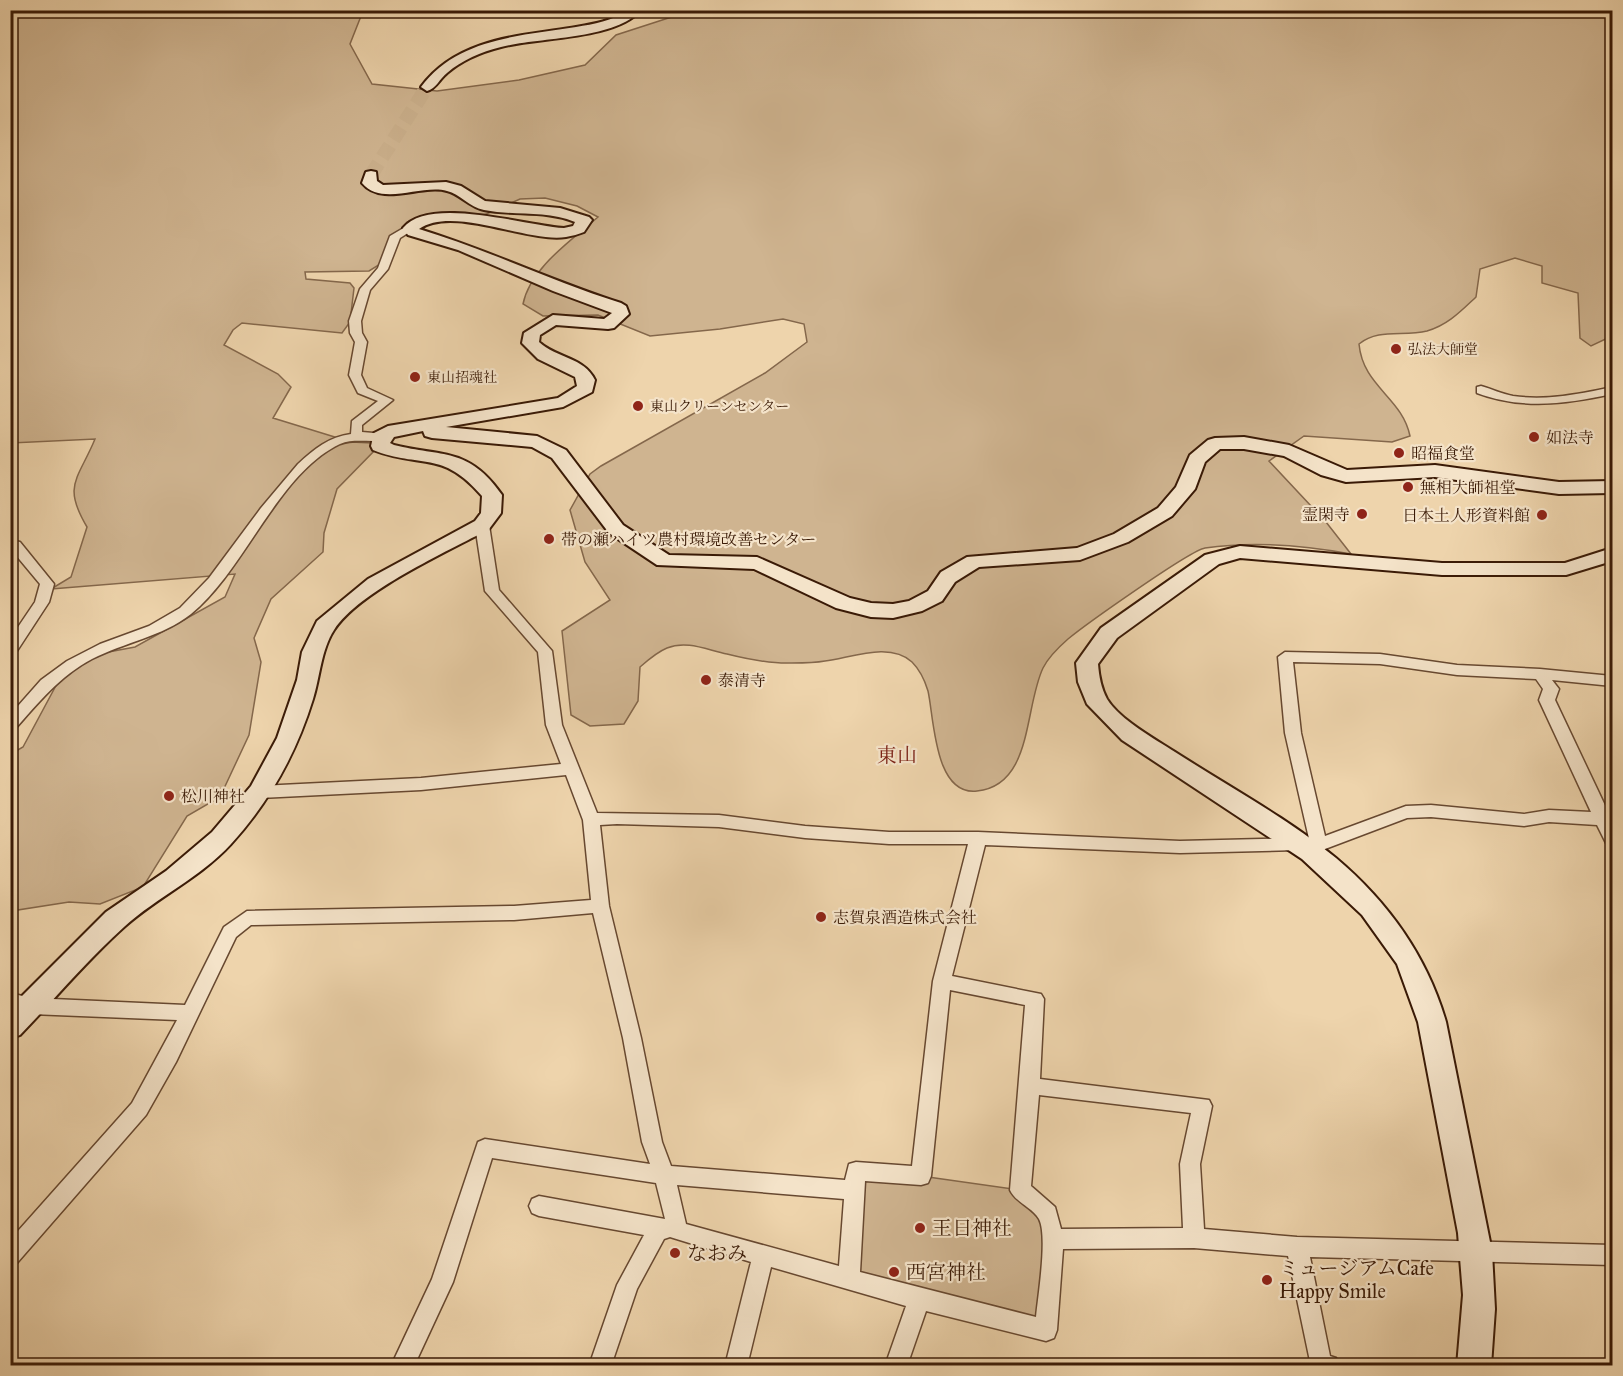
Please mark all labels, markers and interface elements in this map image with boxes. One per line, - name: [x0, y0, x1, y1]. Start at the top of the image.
- place label: 弘法大師堂: [1408, 341, 1478, 358]
- marker: 弘法大師堂: [1389, 342, 1403, 356]
- place label: 東山招魂社: [427, 369, 497, 386]
- marker: 東山招魂社: [408, 370, 422, 384]
- place label: 東山クリーンセンター: [650, 398, 789, 415]
- marker: 東山クリーンセンター: [631, 399, 645, 413]
- place label: 如法寺: [1546, 428, 1594, 447]
- marker: 如法寺: [1527, 430, 1541, 444]
- place label: 昭福食堂: [1411, 444, 1475, 463]
- marker: 昭福食堂: [1392, 446, 1406, 460]
- place label: 無相大師祖堂: [1420, 478, 1516, 497]
- marker: 無相大師祖堂: [1401, 480, 1415, 494]
- place label: 霊閑寺: [1302, 505, 1350, 524]
- place label: 日本土人形資料館: [1402, 506, 1530, 525]
- marker: 霊閑寺: [1355, 507, 1369, 521]
- marker: 日本土人形資料館: [1535, 508, 1549, 522]
- place label: 帯の瀬ハイツ農村環境改善センター: [561, 530, 816, 549]
- marker: 帯の瀬ハイツ農村環境改善センター: [542, 532, 556, 546]
- place label: 泰清寺: [718, 671, 766, 690]
- marker: 泰清寺: [699, 673, 713, 687]
- district label: 東山: [877, 743, 917, 767]
- place label: 松川神社: [181, 787, 245, 806]
- marker: 松川神社: [162, 789, 176, 803]
- place label: 志賀泉酒造株式会社: [833, 908, 977, 927]
- marker: 志賀泉酒造株式会社: [814, 910, 828, 924]
- place label: 王日神社: [932, 1216, 1012, 1240]
- marker: 王日神社: [913, 1221, 927, 1235]
- place label: なおみ: [687, 1241, 747, 1265]
- marker: なおみ: [668, 1246, 682, 1260]
- place label: ミュージアムCafe Happy Smile: [1279, 1256, 1434, 1303]
- place label: 西宮神社: [906, 1260, 986, 1284]
- marker: 西宮神社: [887, 1265, 901, 1279]
- marker: ミュージアムCafe Happy Smile: [1260, 1273, 1274, 1287]

